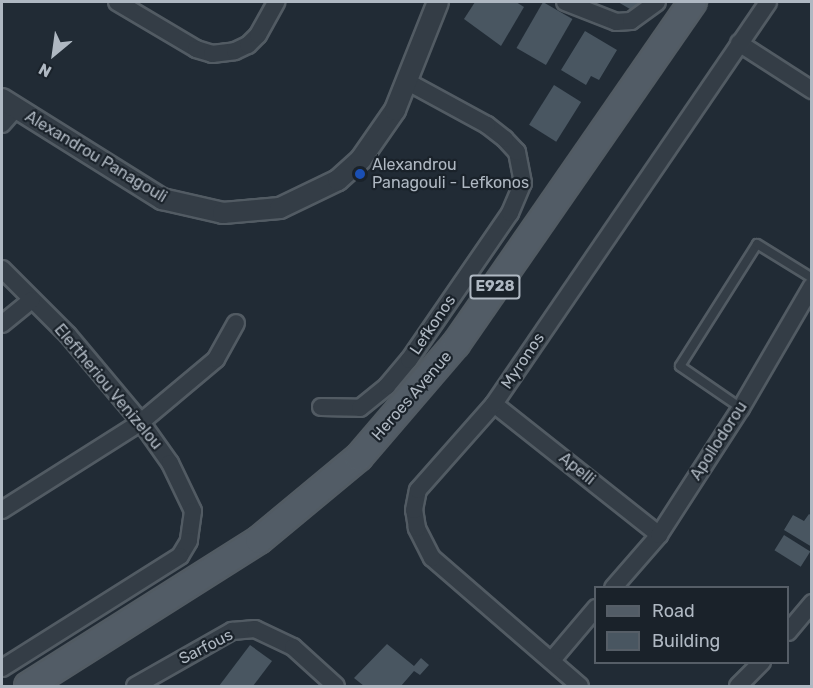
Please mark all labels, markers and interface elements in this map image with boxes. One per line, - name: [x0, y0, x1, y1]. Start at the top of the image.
- north arrow: [24, 24, 84, 84]
- text: N: [35, 59, 55, 81]
- street label: Alexandrou Panagouli: [22, 107, 170, 207]
- place label: Alexandrou Panagouli - Lefkonos: [372, 155, 529, 193]
- marker: Alexandrou Panagouli - Lefkonos: [353, 167, 367, 181]
- road number: E928: [468, 275, 522, 299]
- street label: Lefkonos: [406, 291, 460, 359]
- street label: Eleftheriou Venizelou: [50, 320, 166, 454]
- street label: Myronos: [497, 329, 549, 393]
- street label: Heroes Avenue: [368, 347, 456, 445]
- street label: Apollodorou: [686, 398, 752, 484]
- street label: Apelli: [555, 449, 599, 489]
- legend: [594, 586, 789, 664]
- text: Road: [652, 600, 695, 622]
- street label: Sarfous: [176, 625, 236, 669]
- text: Building: [652, 630, 720, 652]

